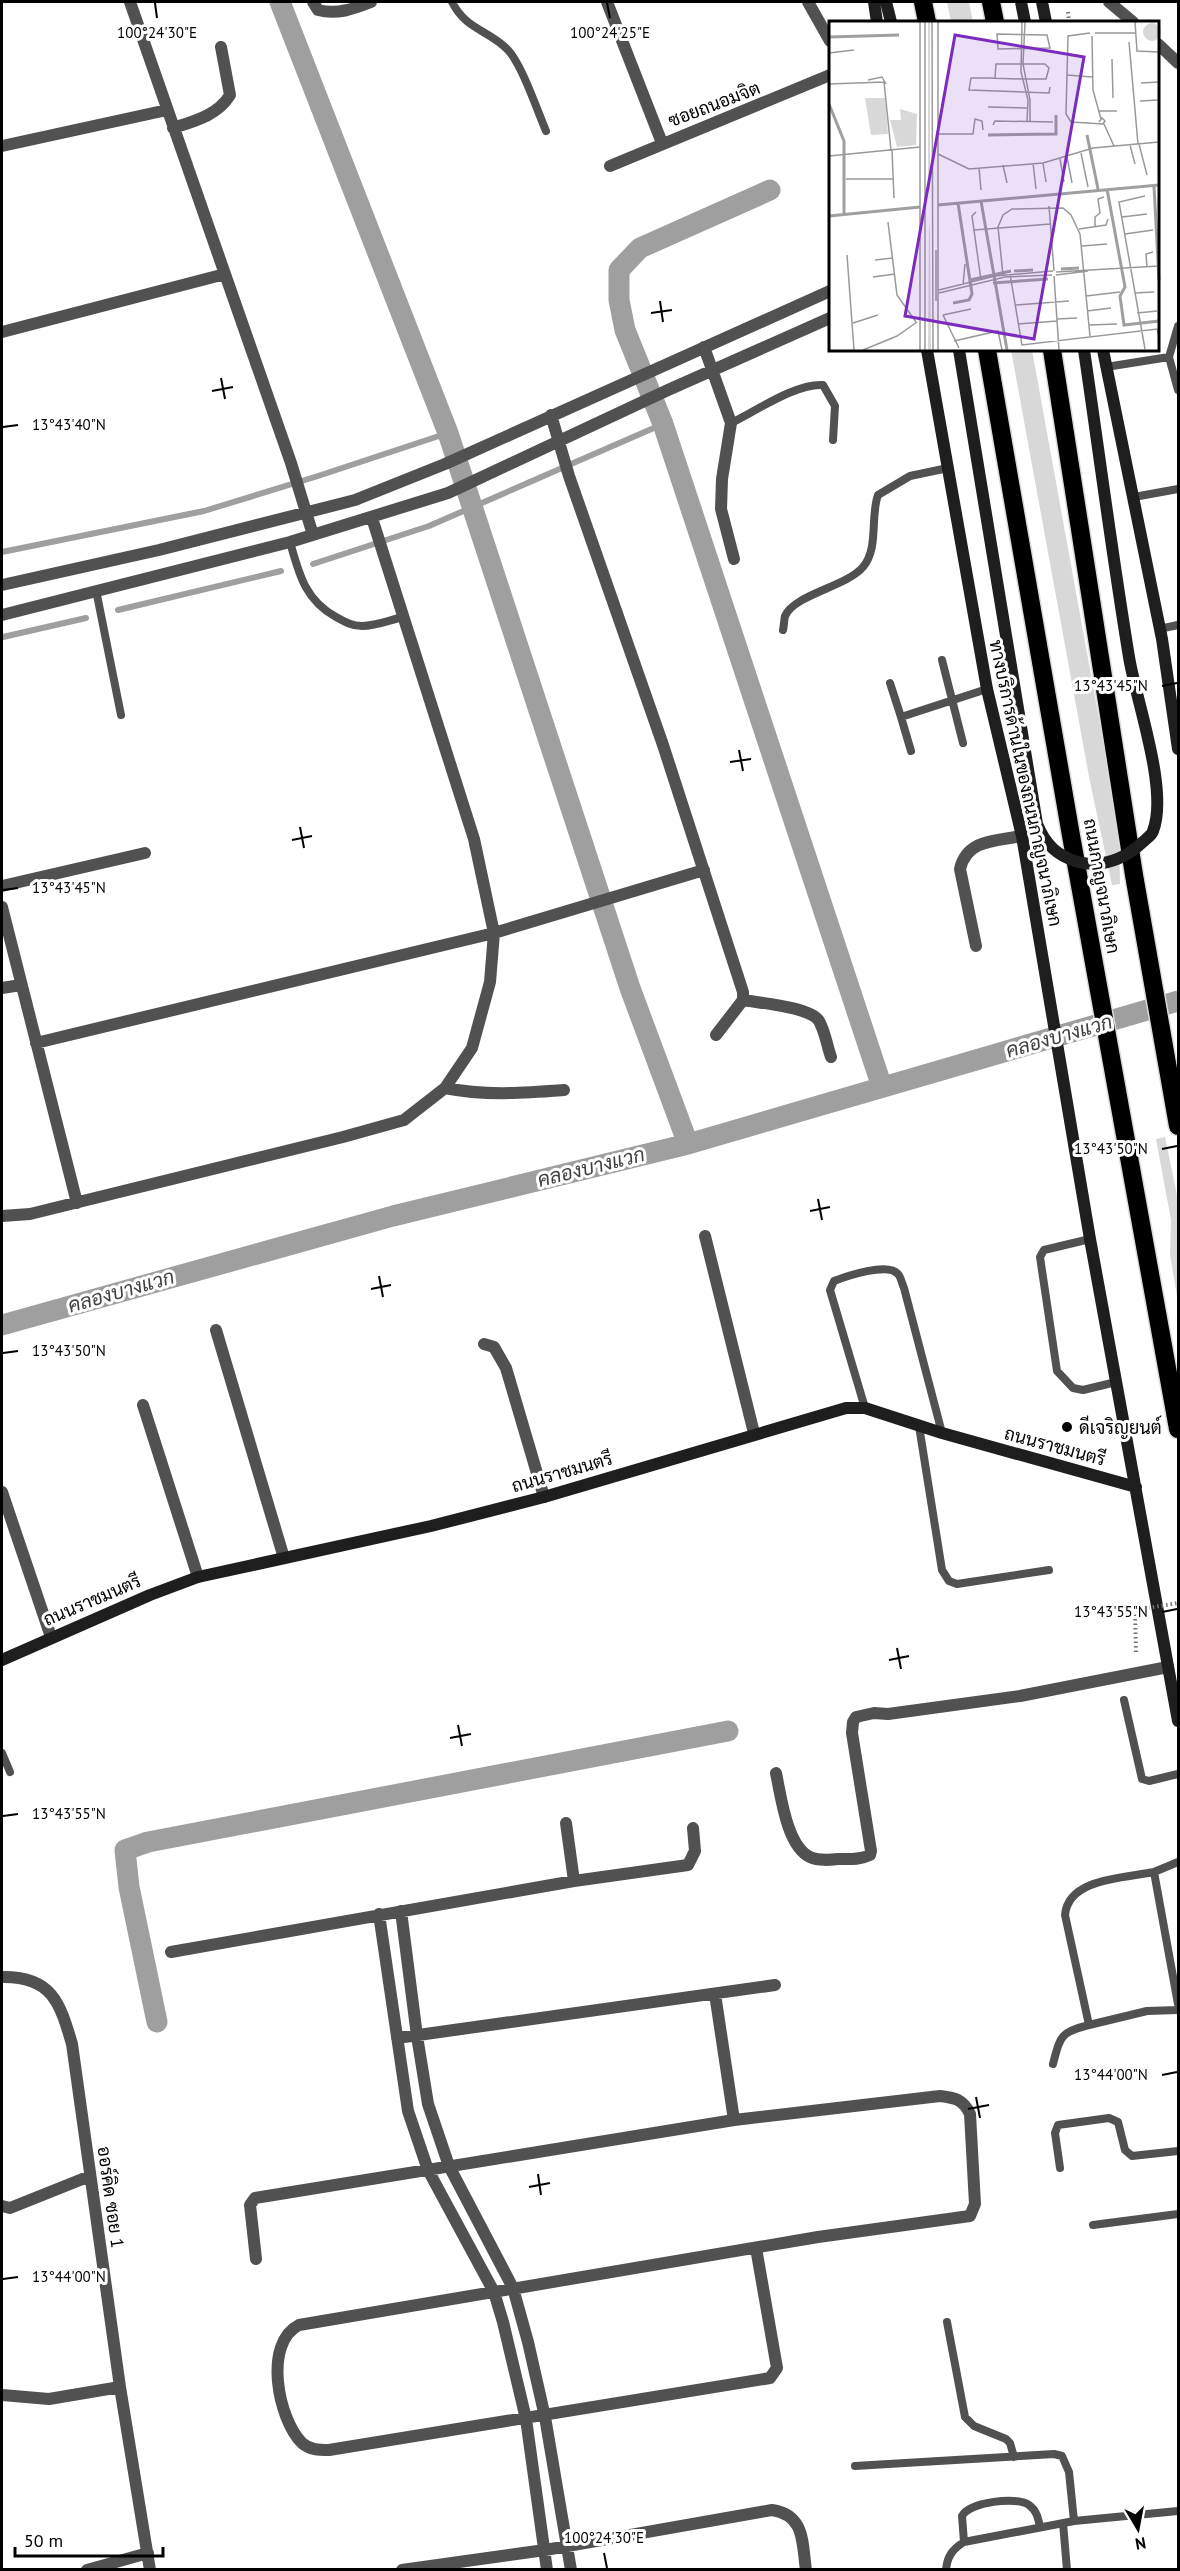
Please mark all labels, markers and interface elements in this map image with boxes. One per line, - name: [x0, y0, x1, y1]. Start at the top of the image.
- inset map: [829, 21, 1159, 351]
- text: 100°24'30"E: [117, 23, 197, 42]
- text: 100°24'25"E: [570, 23, 650, 42]
- street label: ซอยถนอมจิต: [665, 76, 763, 132]
- text: 13°43'40"N: [32, 415, 106, 434]
- street label: ทางบริการด้านในของถนนกาญจนาภิเษก: [984, 637, 1069, 928]
- text: 13°43'45"N: [1074, 676, 1148, 695]
- street label: ถนนกาญจนาภิเษก: [1079, 817, 1125, 955]
- text: 13°43'45"N: [32, 878, 106, 897]
- water label: คลองบางแวก: [1003, 1008, 1115, 1064]
- text: 13°43'50"N: [1074, 1139, 1148, 1158]
- water label: คลองบางแวก: [535, 1141, 647, 1193]
- water label: คลองบางแวก: [65, 1263, 177, 1319]
- text: 13°43'50"N: [32, 1341, 106, 1360]
- place label: ดีเจริญยนต์: [1079, 1415, 1162, 1439]
- street label: ถนนราชมนตรี: [1002, 1420, 1109, 1471]
- marker: ดีเจริญยนต์: [1060, 1420, 1074, 1434]
- street label: ถนนราชมนตรี: [509, 1446, 615, 1497]
- street label: ถนนราชมนตรี: [39, 1568, 145, 1631]
- text: 13°43'55"N: [1074, 1602, 1148, 1621]
- text: 13°43'55"N: [32, 1804, 106, 1823]
- text: 13°44'00"N: [1074, 2065, 1148, 2084]
- street label: ออร์คิด ซอย 1: [92, 2144, 131, 2249]
- text: 13°44'00"N: [32, 2267, 106, 2286]
- north arrow: [1108, 2499, 1168, 2559]
- scale bar: [15, 2520, 164, 2558]
- text: 100°24'30"E: [564, 2528, 644, 2547]
- text: 50 m: [24, 2529, 63, 2552]
- text: N: [1134, 2533, 1148, 2555]

